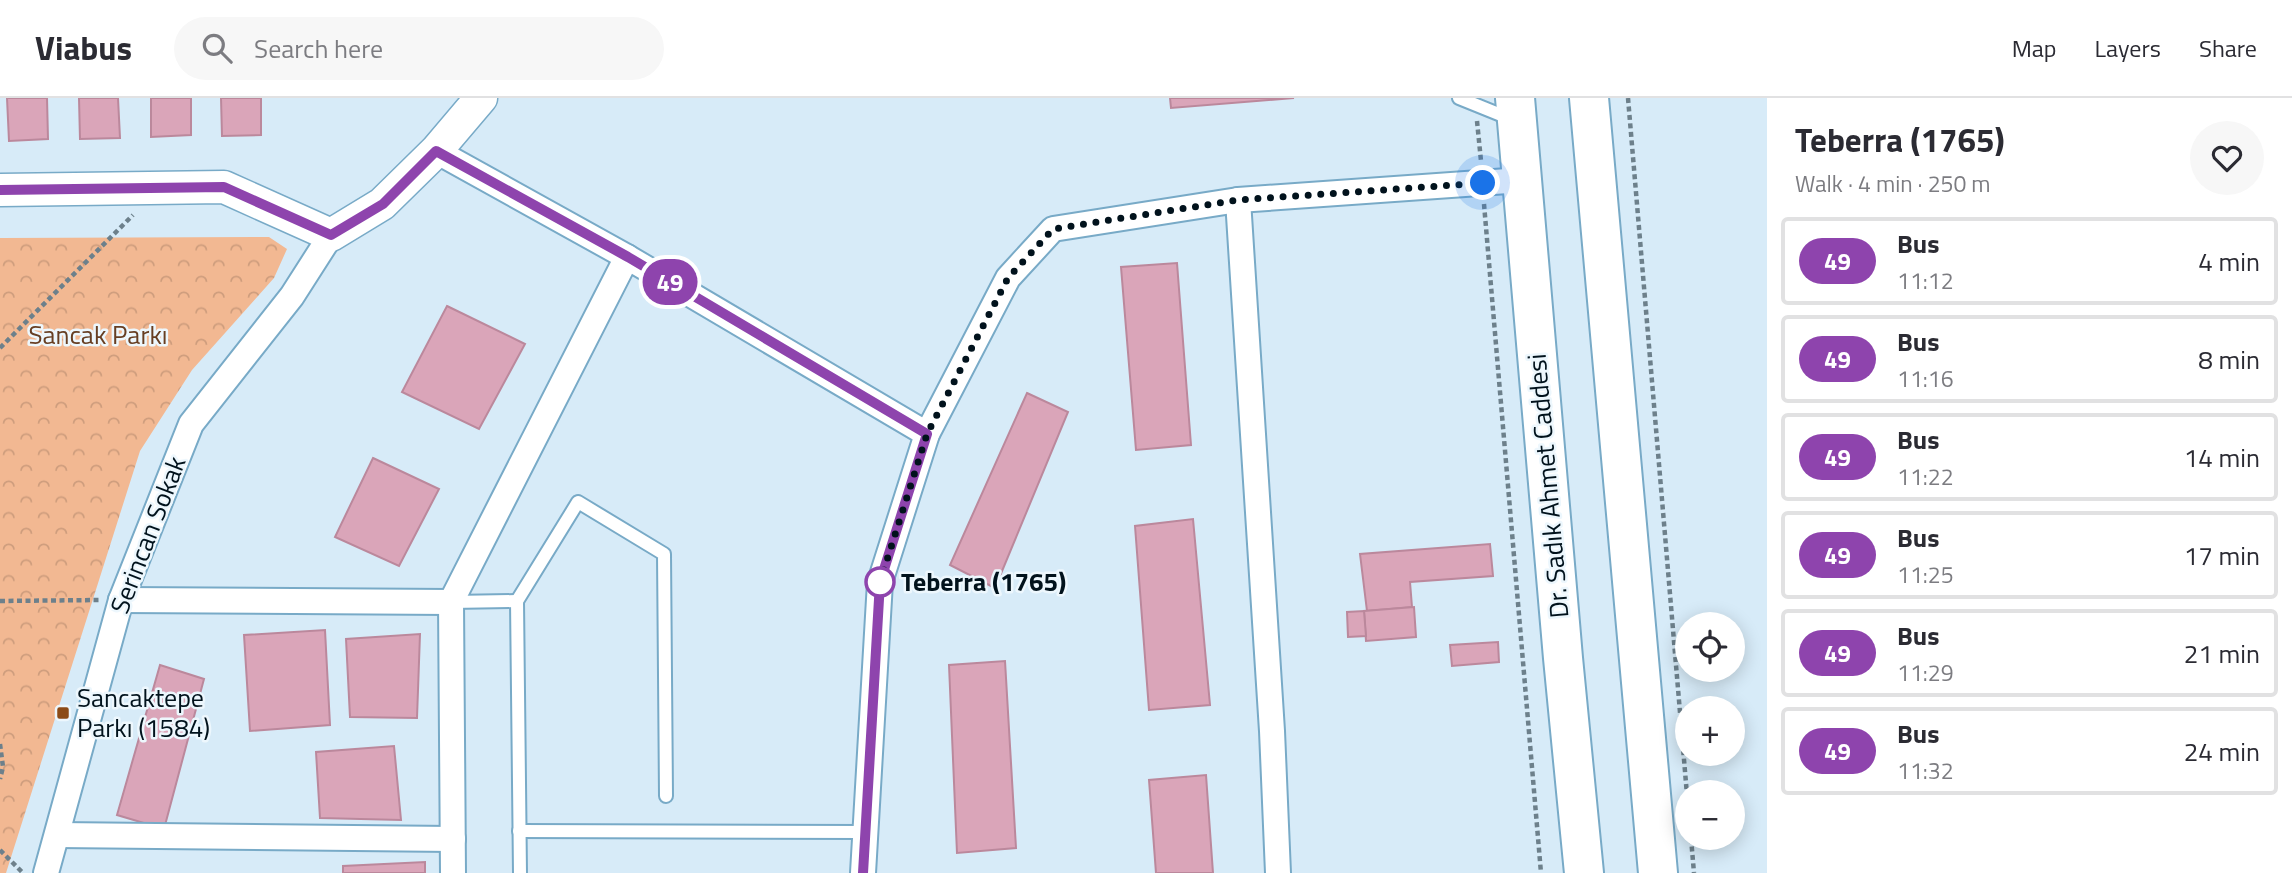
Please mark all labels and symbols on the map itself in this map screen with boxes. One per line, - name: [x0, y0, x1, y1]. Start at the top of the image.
- your location: [1465, 165, 1500, 200]
- line badge: 49: [638, 259, 702, 305]
- park label: Sancak Parkı: [28, 315, 168, 354]
- street label: Dr. Sadık Ahmet Caddesi: [1517, 352, 1578, 620]
- street label: Serincan Sokak: [100, 451, 195, 619]
- place label: Teberra (1765): [901, 562, 1066, 601]
- marker: Teberra (1765): [865, 567, 895, 597]
- place label: Sancaktepe Parkı (1584): [77, 678, 210, 747]
- marker: Sancaktepe Parkı (1584): [55, 705, 71, 721]

